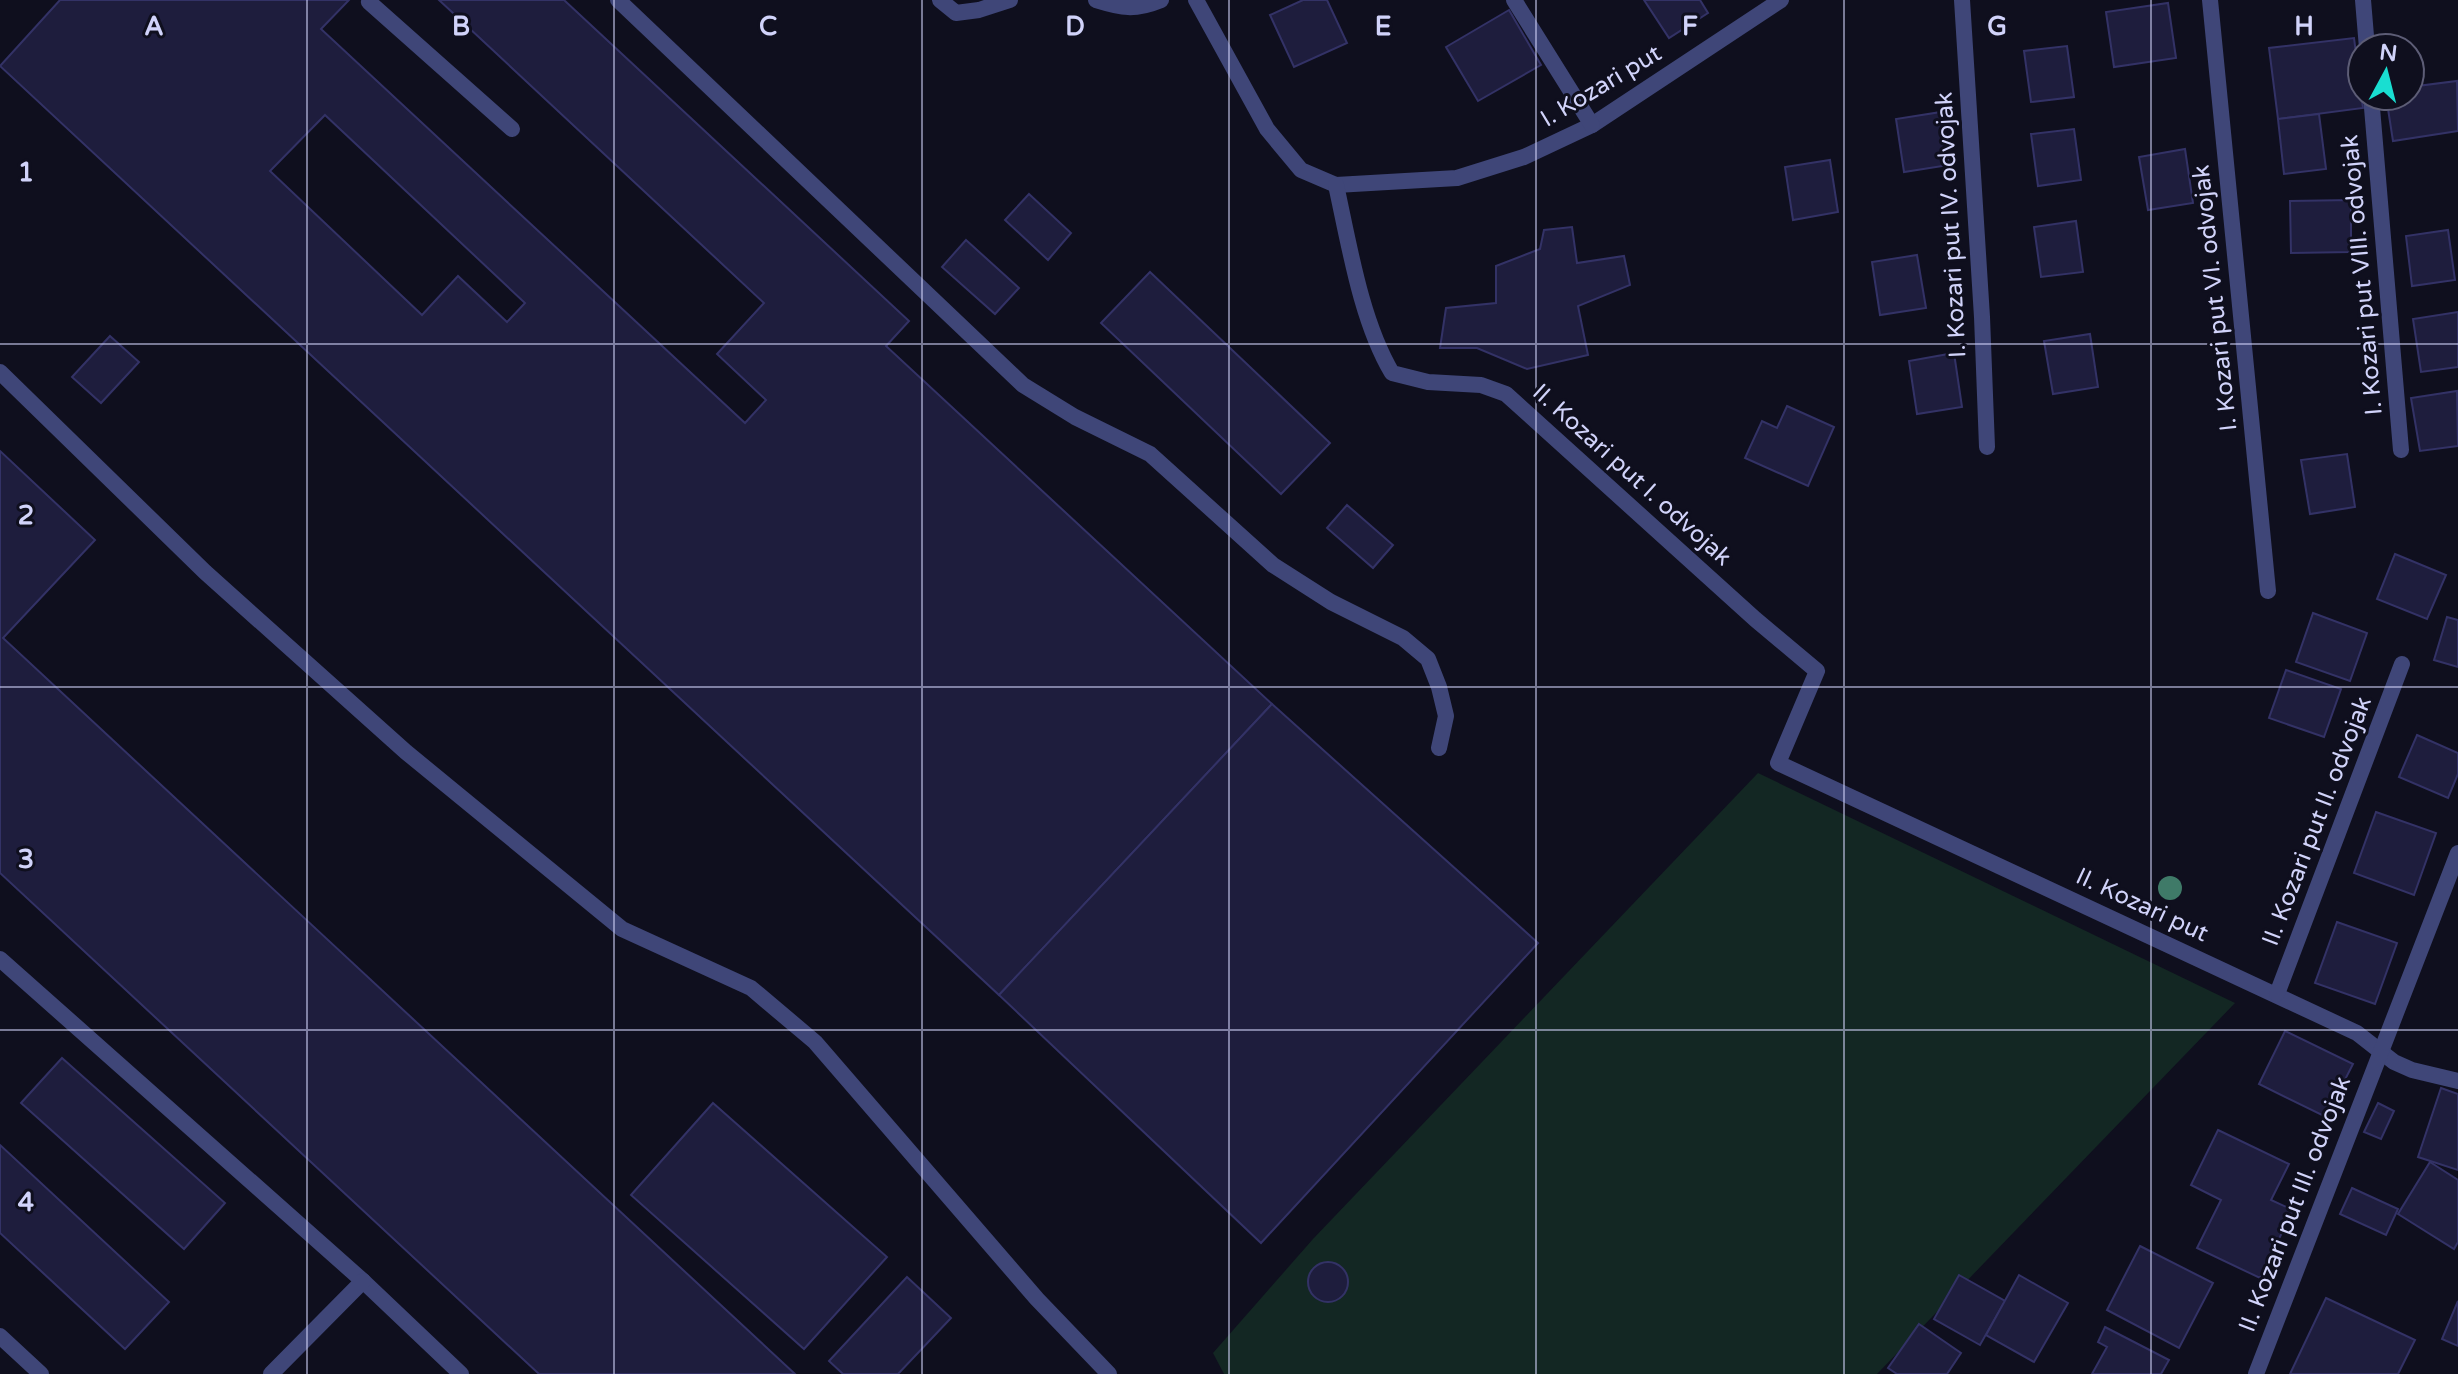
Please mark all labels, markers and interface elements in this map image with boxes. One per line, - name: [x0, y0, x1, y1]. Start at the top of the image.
- text: A: [144, 11, 164, 42]
- text: B: [452, 11, 470, 42]
- text: C: [759, 11, 777, 42]
- text: D: [1065, 11, 1085, 42]
- text: E: [1375, 11, 1391, 42]
- text: F: [1682, 11, 1698, 42]
- text: G: [1987, 11, 2007, 42]
- text: H: [2294, 11, 2314, 42]
- north arrow: [2346, 32, 2426, 112]
- street label: I. Kozari put: [1535, 39, 1667, 133]
- text: N: [2378, 39, 2399, 67]
- street label: I. Kozari put IV. odvojak: [1930, 91, 1972, 359]
- street label: I. Kozari put VIII. odvojak: [2335, 134, 2389, 416]
- text: 1: [18, 157, 34, 188]
- street label: I. Kozari put VI. odvojak: [2187, 163, 2243, 433]
- street label: II. Kozari put I. odvojak: [1527, 378, 1737, 572]
- text: 2: [18, 500, 34, 531]
- street label: II. Kozari put II. odvojak: [2256, 692, 2378, 950]
- text: 3: [18, 844, 34, 875]
- street label: II. Kozari put: [2071, 862, 2213, 948]
- street label: II. Kozari put III. odvojak: [2233, 1072, 2357, 1336]
- text: 4: [18, 1187, 34, 1218]

